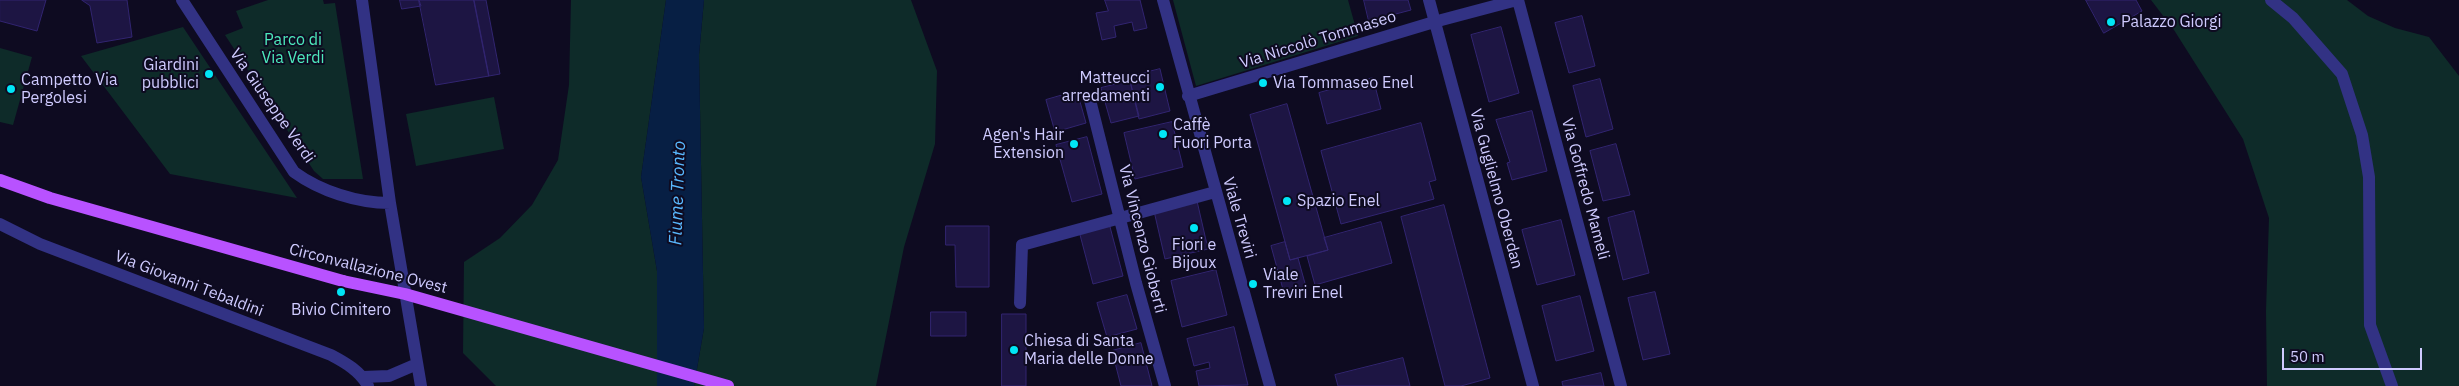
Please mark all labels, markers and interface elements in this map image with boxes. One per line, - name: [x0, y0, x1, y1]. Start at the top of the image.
- street label: Via Niccolò Tommaseo: [1238, 7, 1398, 73]
- place label: Palazzo Giorgi: [2121, 12, 2221, 32]
- marker: Palazzo Giorgi: [2105, 16, 2117, 28]
- park label: Parco di Via Verdi: [261, 30, 325, 68]
- street label: Via Giuseppe Verdi: [225, 45, 319, 167]
- place label: Giardini pubblici: [142, 55, 199, 93]
- marker: Giardini pubblici: [203, 68, 215, 80]
- place label: Matteucci arredamenti: [1062, 68, 1150, 106]
- place label: Campetto Via Pergolesi: [21, 70, 118, 108]
- place label: Via Tommaseo Enel: [1273, 73, 1413, 93]
- marker: Via Tommaseo Enel: [1257, 77, 1269, 89]
- marker: Matteucci arredamenti: [1154, 81, 1166, 93]
- marker: Campetto Via Pergolesi: [5, 83, 17, 95]
- street label: Via Guglielmo Oberdan: [1465, 107, 1527, 271]
- place label: Caffè Fuori Porta: [1173, 115, 1252, 153]
- street label: Via Goffredo Mameli: [1557, 116, 1613, 262]
- place label: Agen's Hair Extension: [983, 125, 1064, 163]
- marker: Caffè Fuori Porta: [1157, 128, 1169, 140]
- marker: Agen's Hair Extension: [1068, 138, 1080, 150]
- water label: Fiume Tronto: [665, 140, 691, 246]
- street label: Via Vincenzo Gioberti: [1114, 163, 1170, 315]
- street label: Viale Treviri: [1218, 175, 1260, 261]
- place label: Spazio Enel: [1297, 191, 1380, 211]
- marker: Spazio Enel: [1281, 195, 1293, 207]
- marker: Fiori e Bijoux: [1188, 222, 1200, 234]
- place label: Fiori e Bijoux: [1172, 235, 1216, 273]
- street label: Circonvallazione Ovest: [287, 240, 449, 298]
- street label: Via Giovanni Tebaldini: [112, 247, 266, 321]
- place label: Viale Treviri Enel: [1263, 265, 1343, 303]
- marker: Viale Treviri Enel: [1247, 278, 1259, 290]
- marker: Bivio Cimitero: [335, 286, 347, 298]
- place label: Bivio Cimitero: [291, 300, 391, 320]
- place label: Chiesa di Santa Maria delle Donne: [1024, 331, 1154, 369]
- scale bar: [2284, 338, 2424, 370]
- marker: Chiesa di Santa Maria delle Donne: [1008, 344, 1020, 356]
- text: 50 m: [2290, 347, 2325, 366]

